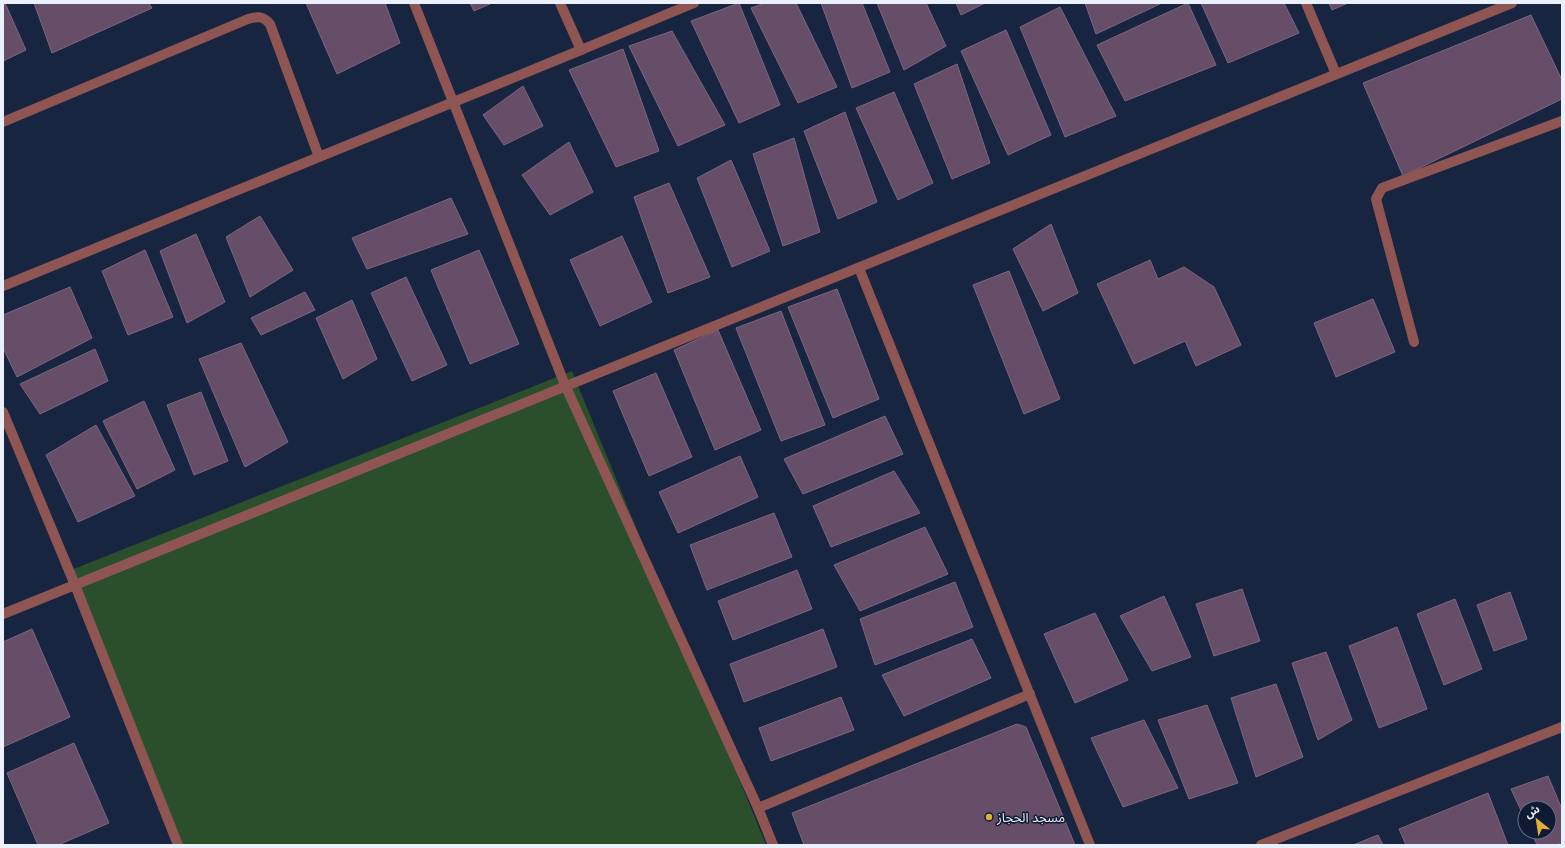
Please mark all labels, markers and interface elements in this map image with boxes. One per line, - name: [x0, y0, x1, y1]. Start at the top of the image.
- north arrow: [1517, 800, 1557, 840]
- text: ش: [1521, 801, 1542, 821]
- place label: مسجد الحجاز: [996, 808, 1065, 826]
- marker: مسجد الحجاز: [984, 812, 994, 822]

